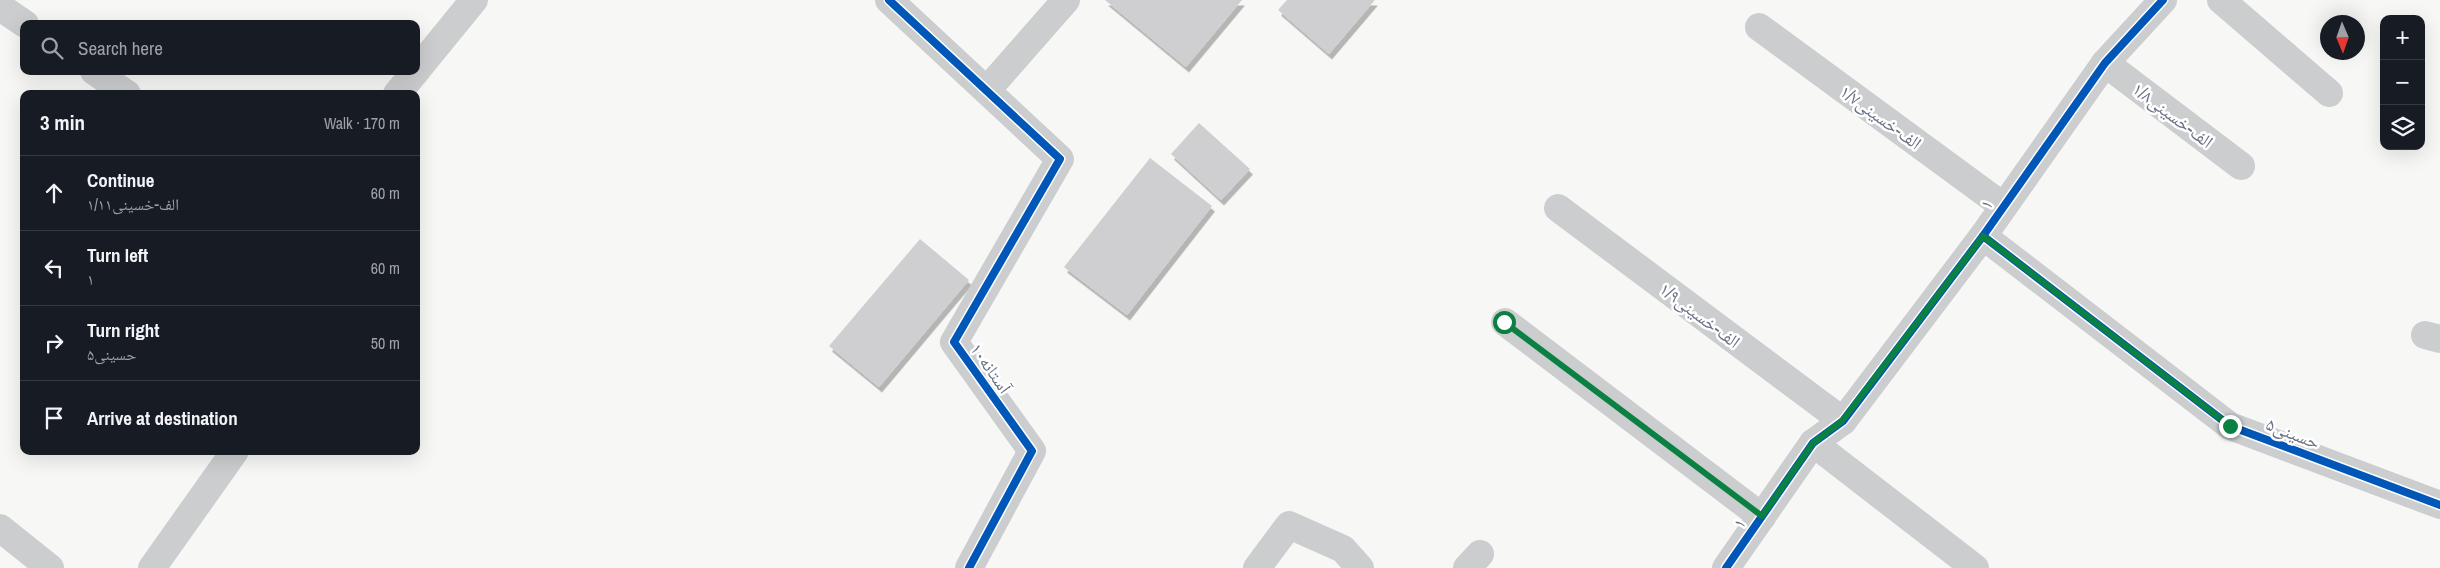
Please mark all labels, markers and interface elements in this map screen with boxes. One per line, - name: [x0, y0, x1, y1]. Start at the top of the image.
- north arrow: [2320, 15, 2365, 60]
- map controls: [2380, 15, 2425, 150]
- button: +: [2380, 15, 2425, 60]
- search box: [20, 20, 420, 75]
- icon: search: [38, 34, 66, 62]
- text: Search here: [78, 35, 163, 61]
- button: −: [2380, 60, 2425, 105]
- street label: الف-خسینی۱/۸: [2127, 76, 2219, 154]
- street label: الف-خسینی۱/۷: [1835, 79, 1927, 155]
- button: layers: [2380, 105, 2425, 150]
- text: 3 min: [40, 108, 85, 137]
- text: Walk · 170 m: [324, 112, 400, 134]
- text: Continue: [87, 167, 155, 193]
- icon: ahead: [40, 179, 68, 207]
- text: 60 m: [371, 182, 400, 204]
- text: الف-خسینی۱/۱۱: [87, 193, 179, 215]
- street label: ۱: [1973, 194, 1999, 214]
- text: Turn left: [87, 242, 148, 268]
- icon: left: [40, 254, 68, 282]
- text: 60 m: [371, 257, 400, 279]
- text: ۱: [87, 268, 94, 290]
- street label: الف-خسینی۱/۹: [1654, 276, 1746, 354]
- route start: [1493, 311, 1516, 334]
- text: Turn right: [87, 317, 159, 343]
- icon: right: [40, 329, 68, 357]
- text: 50 m: [371, 332, 400, 354]
- street label: آستانه۱۰: [965, 338, 1018, 399]
- text: حسینی۵: [87, 343, 136, 365]
- icon: arrive: [40, 404, 68, 432]
- text: Arrive at destination: [87, 405, 238, 431]
- street label: حسینی۵: [2263, 411, 2323, 455]
- route end: [2219, 415, 2242, 438]
- street label: ۱: [1726, 513, 1752, 533]

